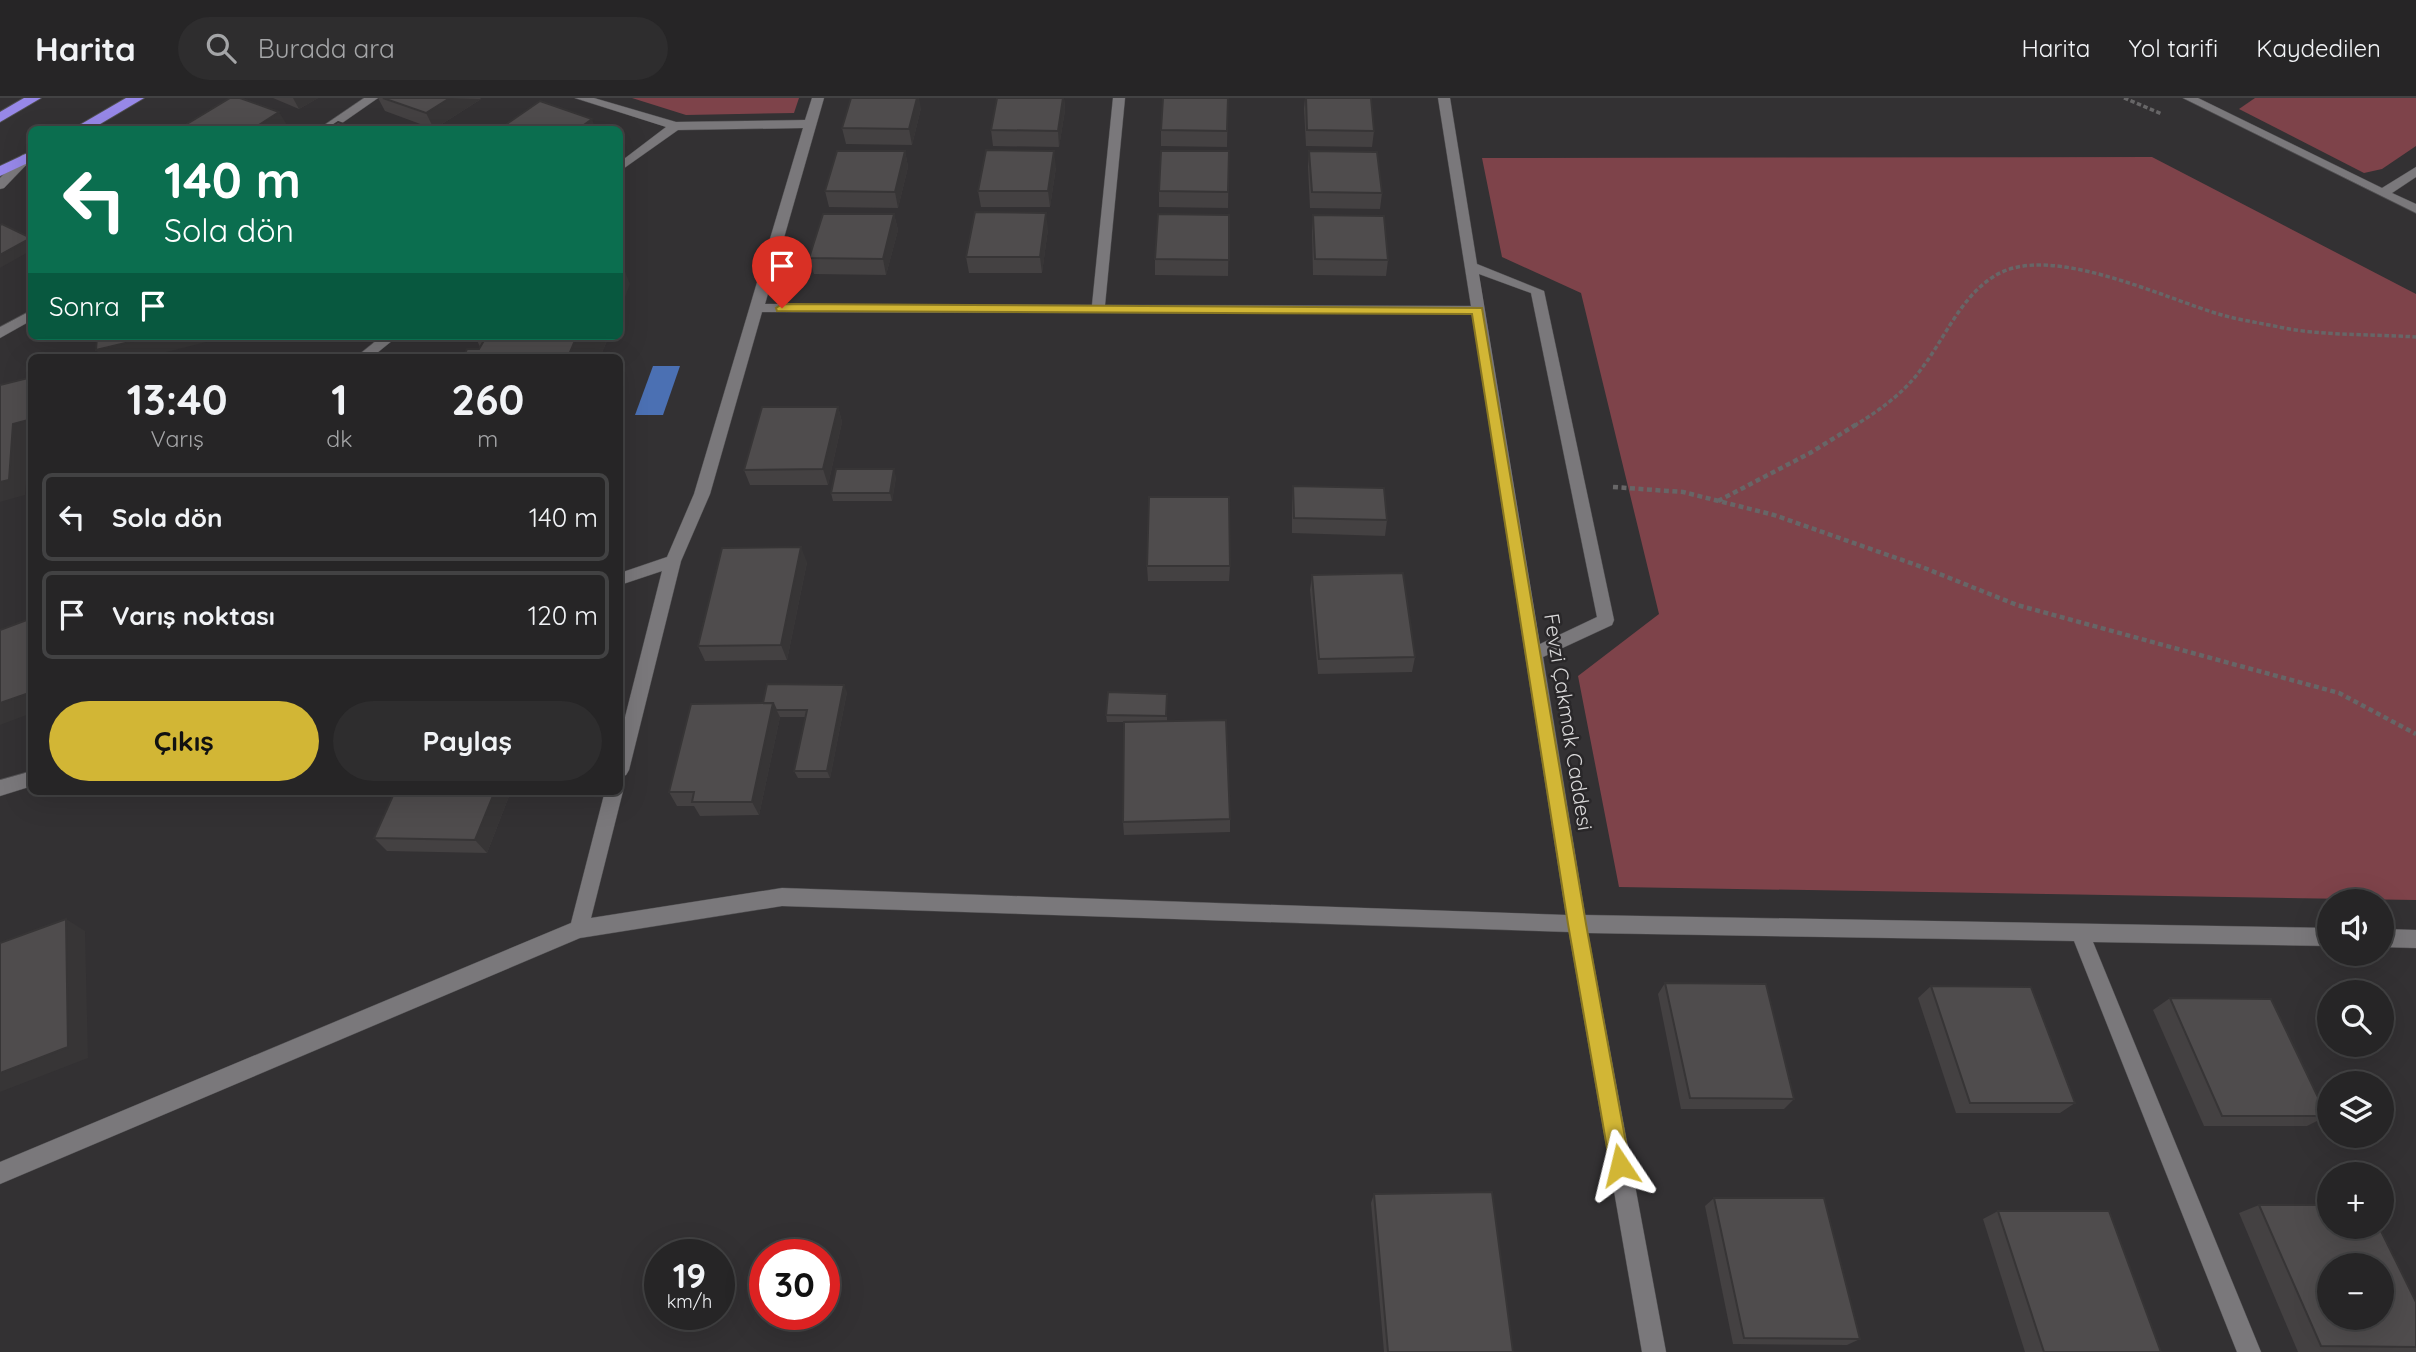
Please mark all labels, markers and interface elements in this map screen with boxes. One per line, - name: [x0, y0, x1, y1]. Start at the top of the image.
- search box: [178, 17, 668, 80]
- text: Harita: [35, 28, 136, 69]
- icon: search: [202, 29, 240, 67]
- text: Burada ara: [258, 32, 395, 65]
- text: Harita: [2022, 33, 2090, 63]
- text: Yol tarifi: [2128, 33, 2218, 63]
- text: Kaydedilen: [2256, 33, 2381, 63]
- text: 140 m: [164, 149, 301, 210]
- icon: left: [49, 154, 140, 245]
- text: Sola dön: [164, 210, 294, 250]
- pin: [752, 236, 812, 308]
- icon: arrive: [763, 247, 801, 285]
- icon: arrive: [134, 287, 172, 325]
- text: Sonra: [49, 290, 120, 323]
- text: 13:40: [127, 373, 228, 426]
- text: 1: [331, 373, 348, 426]
- text: 260: [451, 373, 524, 426]
- text: Varış: [150, 424, 204, 453]
- text: dk: [326, 424, 353, 453]
- text: m: [477, 424, 498, 453]
- icon: left: [53, 498, 91, 536]
- text: Sola dön: [112, 501, 222, 534]
- text: 140 m: [529, 501, 598, 534]
- icon: arrive: [53, 596, 91, 634]
- text: Varış noktası: [112, 599, 275, 632]
- text: 120 m: [528, 599, 598, 632]
- street label: Fevzi Çakmak Caddesi: [1539, 611, 1599, 832]
- button: Çıkış: [49, 701, 319, 781]
- button: Paylaş: [333, 701, 602, 781]
- map controls: [2317, 889, 2394, 1330]
- button: sound: [2317, 889, 2394, 966]
- button: search: [2317, 980, 2394, 1057]
- button: layers: [2317, 1071, 2394, 1148]
- position arrow: [1583, 1128, 1657, 1202]
- button: +: [2317, 1162, 2394, 1239]
- speed limit sign: 30: [749, 1239, 840, 1330]
- text: 19: [673, 1253, 706, 1297]
- button: −: [2317, 1253, 2394, 1330]
- text: km/h: [667, 1290, 712, 1313]

